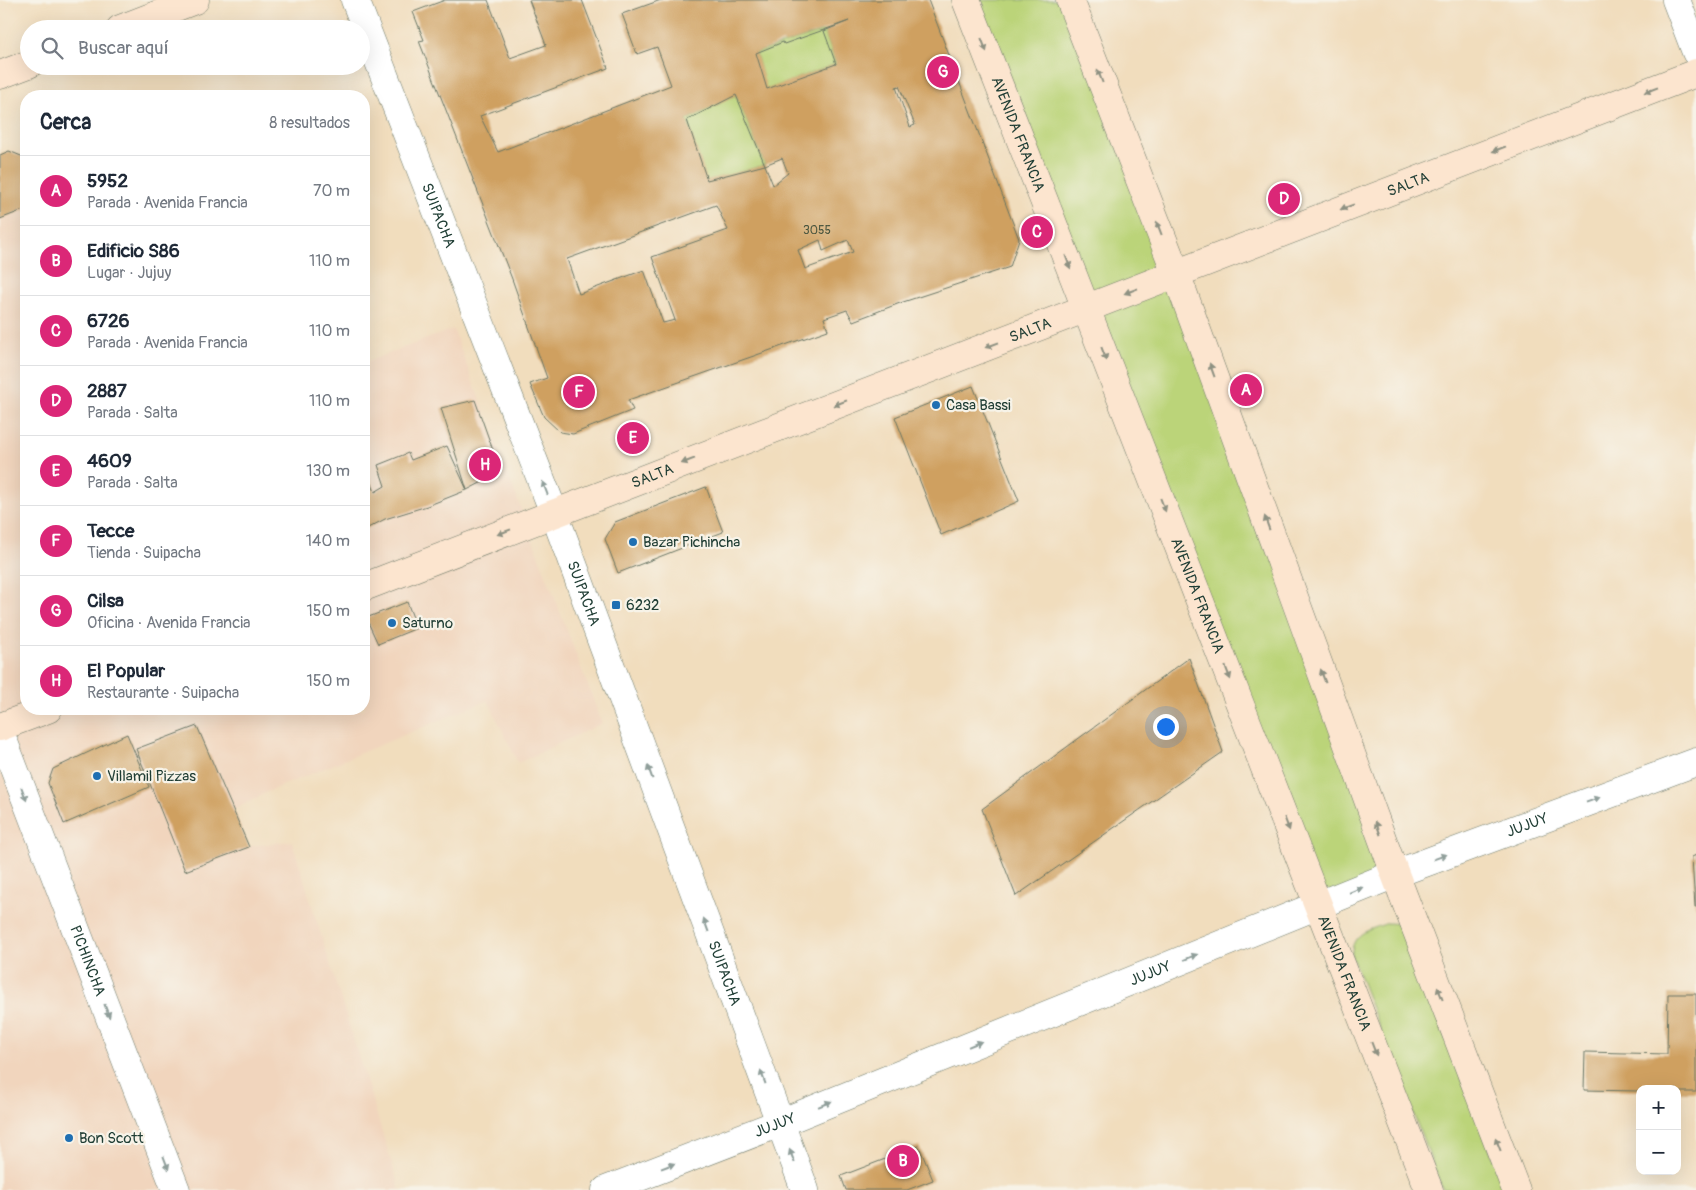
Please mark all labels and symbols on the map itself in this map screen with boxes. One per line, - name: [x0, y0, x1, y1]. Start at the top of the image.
- one-way arrow: [981, 38, 988, 53]
- pin: G: [927, 53, 959, 91]
- one-way arrow: [1095, 69, 1103, 84]
- street label: AVENIDA FRANCIA: [987, 74, 1049, 195]
- one-way arrow: [1643, 87, 1658, 94]
- one-way arrow: [1491, 145, 1506, 153]
- street label: SALTA: [1384, 168, 1432, 201]
- street label: SUIPACHA: [417, 180, 459, 251]
- pin: D: [1268, 180, 1300, 218]
- one-way arrow: [1339, 203, 1354, 211]
- pin: C: [1021, 213, 1053, 251]
- one-way arrow: [1154, 221, 1162, 235]
- house number: 3055: [803, 223, 831, 238]
- one-way arrow: [1064, 255, 1072, 270]
- one-way arrow: [1123, 287, 1138, 295]
- street label: SALTA: [1007, 314, 1054, 347]
- one-way arrow: [984, 341, 999, 349]
- one-way arrow: [1101, 346, 1108, 361]
- one-way arrow: [1208, 363, 1215, 378]
- pin: A: [1230, 371, 1262, 409]
- pin: F: [563, 373, 595, 411]
- place label: Casa Bassi: [946, 396, 1011, 415]
- one-way arrow: [832, 399, 847, 407]
- marker: Casa Bassi: [930, 399, 942, 411]
- pin: E: [617, 419, 649, 457]
- pin: H: [469, 446, 501, 484]
- one-way arrow: [681, 458, 696, 465]
- street label: SALTA: [629, 459, 676, 493]
- one-way arrow: [541, 481, 548, 496]
- one-way arrow: [1159, 498, 1167, 513]
- one-way arrow: [1263, 515, 1271, 530]
- one-way arrow: [496, 528, 511, 536]
- place label: Bazar Pichincha: [643, 533, 740, 552]
- street label: AVENIDA FRANCIA: [1166, 535, 1228, 656]
- marker: Bazar Pichincha: [627, 536, 639, 548]
- street label: SUIPACHA: [563, 558, 604, 629]
- place label: 6232: [626, 596, 659, 615]
- marker: 6232: [610, 599, 622, 611]
- place label: Saturno: [402, 614, 453, 633]
- marker: Saturno: [386, 617, 398, 629]
- one-way arrow: [1224, 666, 1232, 681]
- one-way arrow: [1319, 668, 1326, 683]
- your location: [1153, 714, 1179, 740]
- one-way arrow: [646, 764, 654, 779]
- place label: Villamil Pizzas: [107, 767, 196, 786]
- marker: Villamil Pizzas: [91, 770, 103, 782]
- one-way arrow: [20, 787, 28, 802]
- one-way arrow: [1586, 796, 1601, 804]
- street label: JUJUY: [1504, 809, 1551, 842]
- one-way arrow: [1283, 817, 1291, 832]
- one-way arrow: [1374, 821, 1381, 836]
- one-way arrow: [1433, 853, 1448, 860]
- one-way arrow: [1349, 886, 1364, 893]
- street label: AVENIDA FRANCIA: [1313, 913, 1375, 1034]
- one-way arrow: [702, 917, 709, 932]
- street label: PICHINCHA: [65, 923, 110, 999]
- street label: SUIPACHA: [703, 938, 745, 1009]
- one-way arrow: [1184, 952, 1198, 960]
- street label: JUJUY: [1127, 957, 1174, 990]
- one-way arrow: [1436, 985, 1444, 1000]
- one-way arrow: [103, 1004, 111, 1019]
- one-way arrow: [968, 1039, 983, 1047]
- one-way arrow: [1371, 1041, 1378, 1056]
- one-way arrow: [759, 1069, 767, 1084]
- one-way arrow: [818, 1100, 832, 1108]
- street label: JUJUY: [752, 1109, 799, 1142]
- place label: Bon Scott: [79, 1129, 145, 1148]
- marker: Bon Scott: [63, 1132, 75, 1144]
- one-way arrow: [1494, 1137, 1501, 1152]
- pin: B: [887, 1142, 919, 1180]
- one-way arrow: [788, 1149, 795, 1164]
- one-way arrow: [163, 1155, 170, 1170]
- one-way arrow: [661, 1162, 676, 1170]

